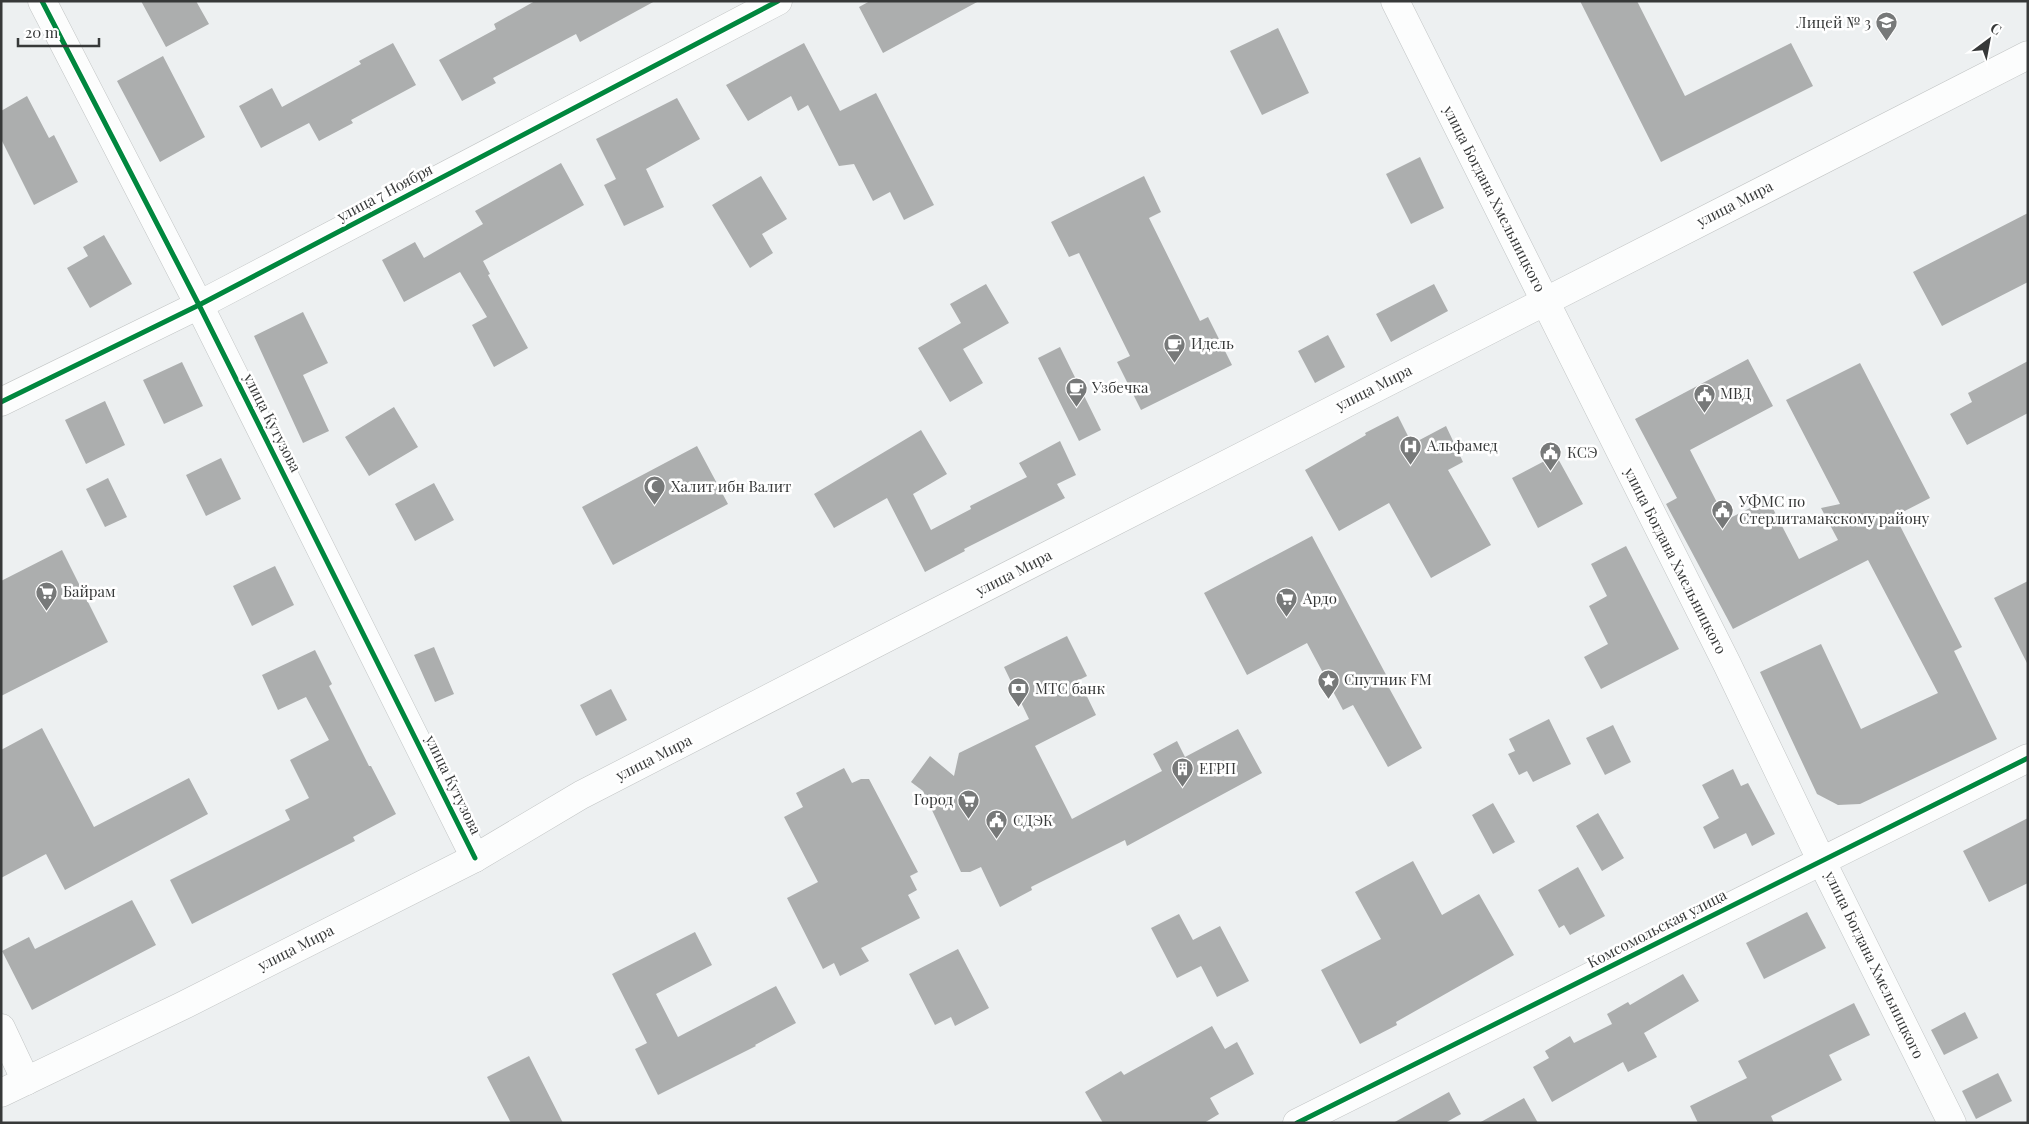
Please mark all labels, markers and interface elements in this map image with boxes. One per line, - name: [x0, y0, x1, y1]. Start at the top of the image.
- school or university icon: Лицей № 3: [1875, 11, 1899, 42]
- place label: Лицей № 3: [1795, 12, 1871, 32]
- scale bar: [18, 15, 99, 47]
- north arrow: [1964, 15, 2014, 65]
- text: С: [1987, 18, 2005, 39]
- text: 20 m: [25, 22, 59, 42]
- street label: улица Богдана Хмельницкого: [1439, 101, 1551, 295]
- street label: улица 7 Ноября: [332, 159, 436, 226]
- street label: улица Мира: [1692, 175, 1776, 231]
- cafe icon: Идель: [1163, 332, 1187, 363]
- place label: Идель: [1191, 333, 1234, 353]
- street label: улица Мира: [1331, 359, 1415, 415]
- street label: улица Кутузова: [239, 369, 307, 476]
- cafe icon: Узбечка: [1064, 376, 1088, 407]
- place label: Узбечка: [1091, 377, 1149, 397]
- public building icon: МВД: [1692, 382, 1716, 413]
- place label: МВД: [1720, 383, 1752, 403]
- hospital icon: Альфамед: [1399, 434, 1423, 465]
- place label: Альфамед: [1426, 435, 1498, 455]
- public building icon: КСЭ: [1539, 441, 1563, 472]
- place label: КСЭ: [1567, 442, 1598, 462]
- street label: улица Богдана Хмельницкого: [1620, 463, 1732, 657]
- mosque icon: Халит ибн Валит: [643, 475, 667, 506]
- place label: Халит ибн Валит: [671, 476, 791, 496]
- place label: УФМС по Стерлитамакскому району: [1738, 491, 1930, 528]
- public building icon: УФМС по Стерлитамакскому району: [1711, 499, 1735, 530]
- street label: улица Мира: [971, 544, 1055, 600]
- supermarket icon: Байрам: [35, 580, 59, 611]
- place label: Байрам: [63, 581, 116, 601]
- supermarket icon: Ардо: [1275, 587, 1299, 618]
- place label: Ардо: [1302, 588, 1337, 608]
- place icon: Спутник FM: [1316, 668, 1340, 699]
- place label: Спутник FM: [1344, 669, 1432, 689]
- bank icon: МТС банк: [1007, 677, 1031, 708]
- place label: МТС банк: [1035, 678, 1105, 698]
- street label: улица Мира: [611, 729, 695, 785]
- street label: улица Кутузова: [421, 731, 487, 838]
- building icon: ЕГРП: [1171, 757, 1195, 788]
- place label: ЕГРП: [1199, 758, 1236, 778]
- supermarket icon: Город: [957, 788, 981, 819]
- place label: Город: [914, 789, 953, 809]
- public building icon: СДЭК: [985, 809, 1009, 840]
- place label: СДЭК: [1013, 810, 1053, 830]
- street label: улица Богдана Хмельницкого: [1820, 866, 1929, 1062]
- street label: Комсомольская улица: [1583, 884, 1730, 972]
- street label: улица Мира: [253, 919, 337, 975]

